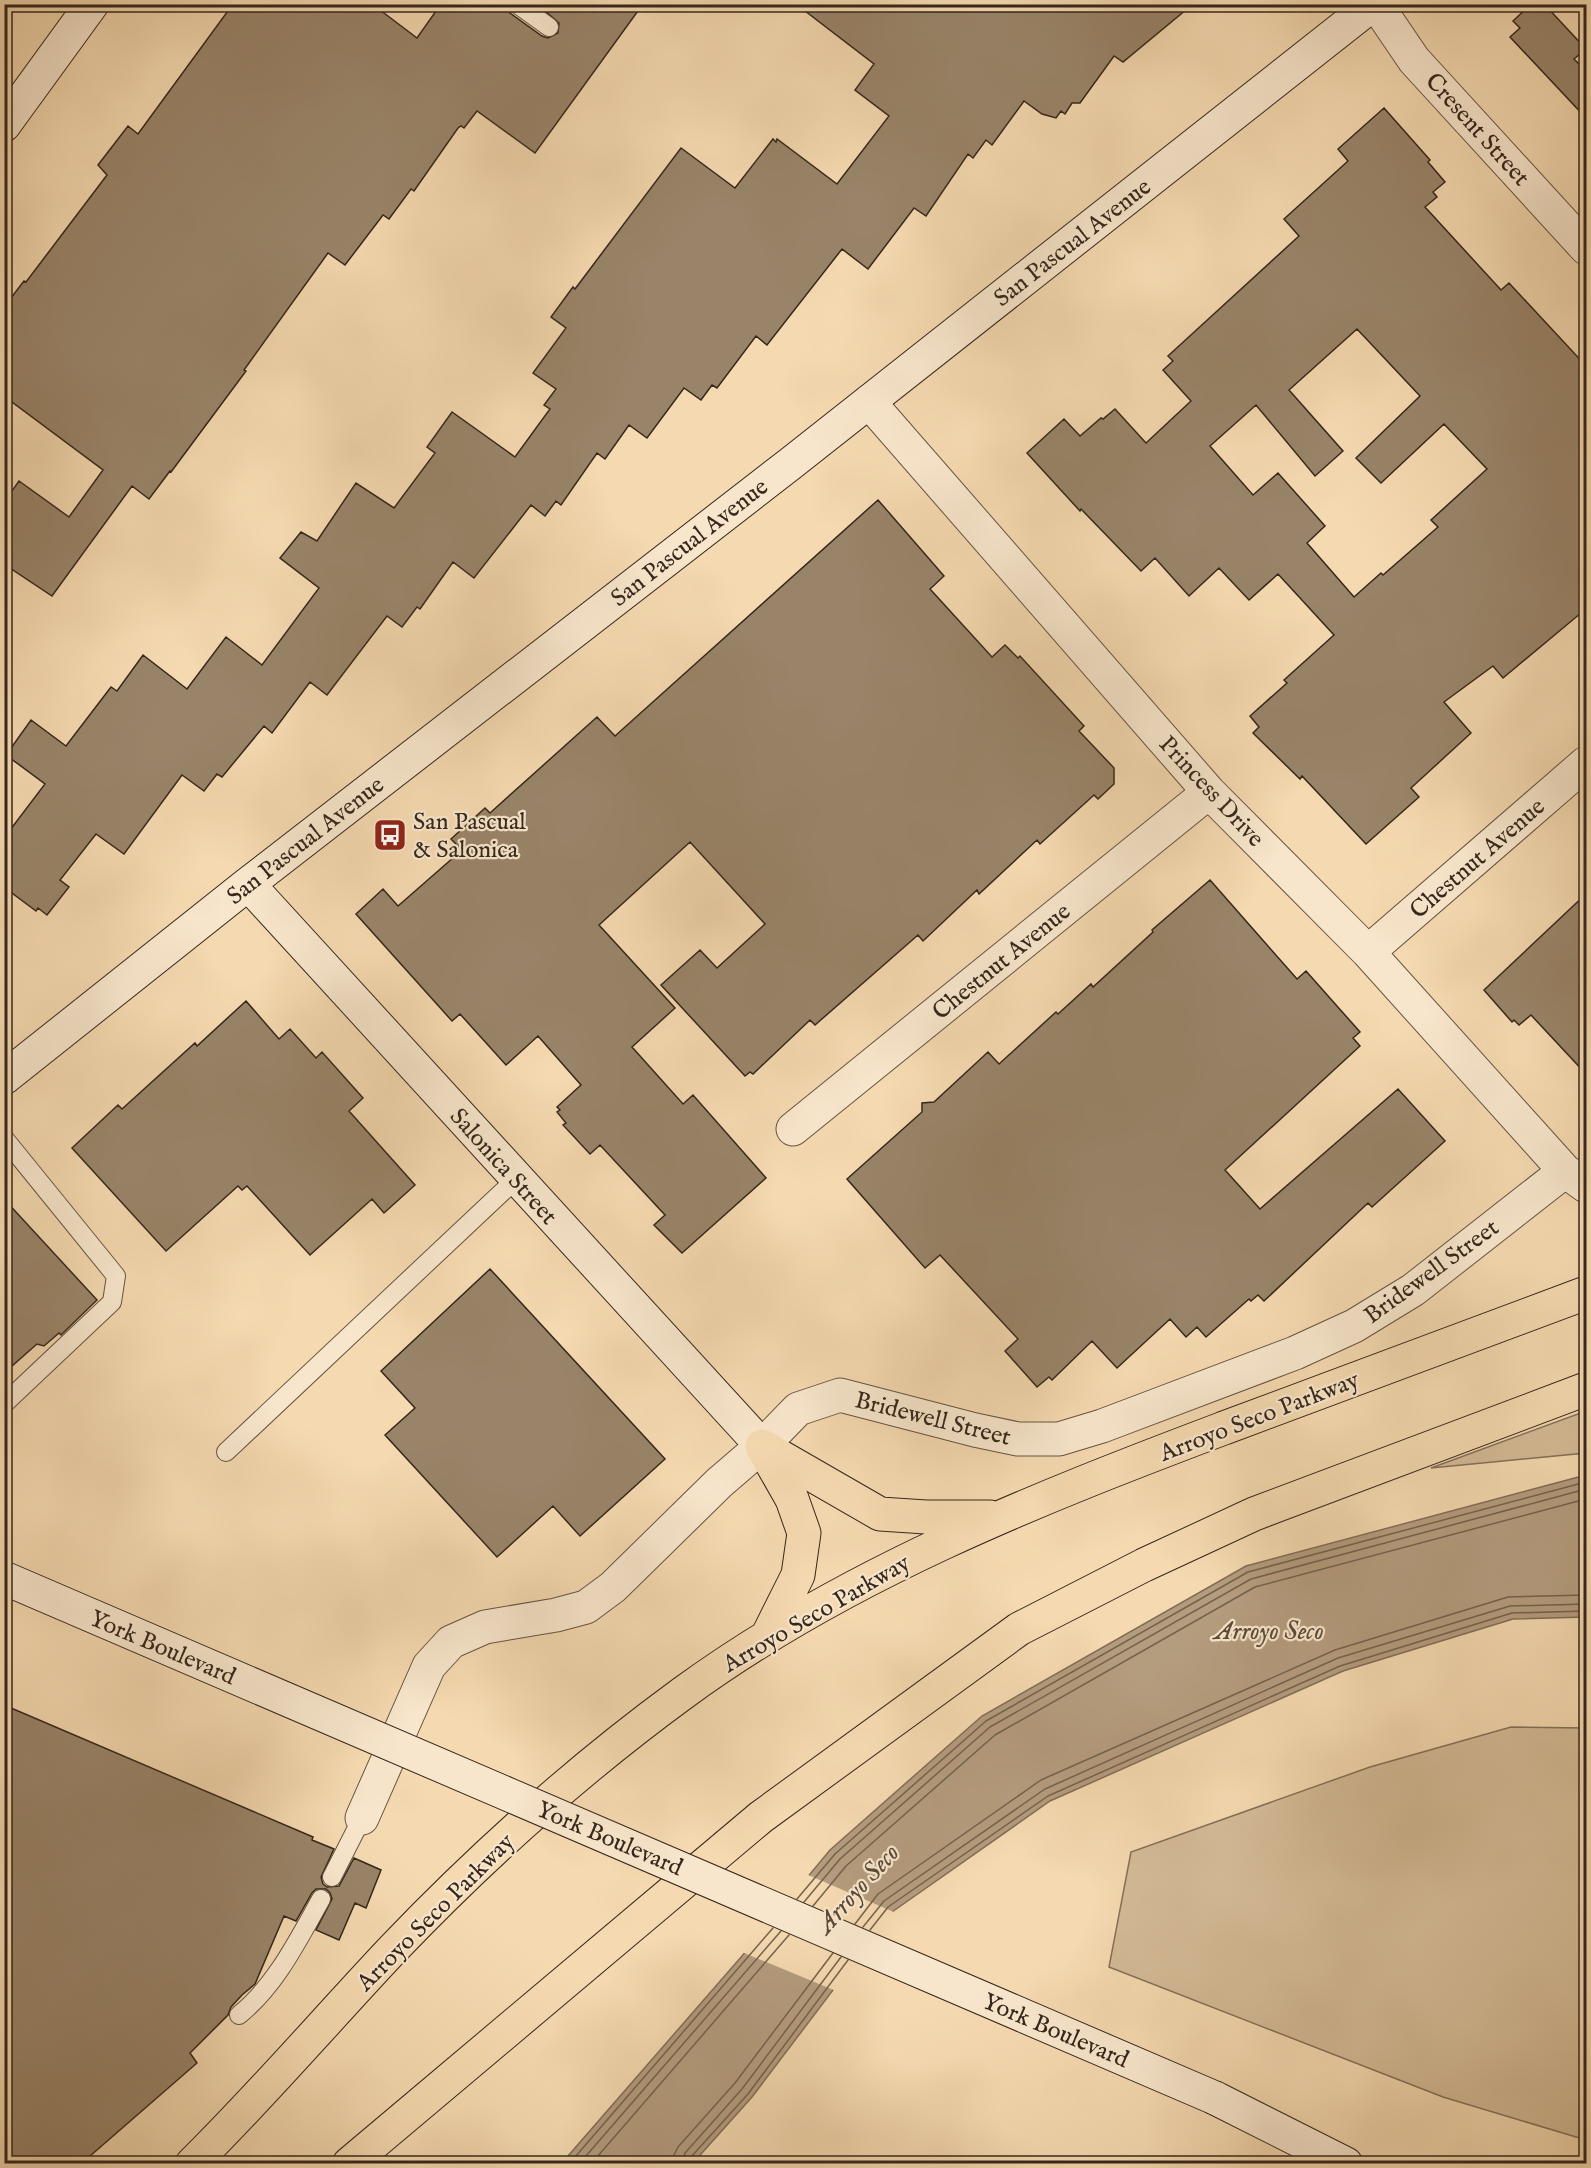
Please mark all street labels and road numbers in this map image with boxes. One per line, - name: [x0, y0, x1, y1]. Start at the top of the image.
- street label: Cresent Street: [1418, 67, 1536, 193]
- street label: San Pascual Avenue: [988, 172, 1158, 314]
- street label: San Pascual Avenue: [605, 472, 775, 614]
- street label: Princess Drive: [1151, 730, 1270, 854]
- street label: San Pascual Avenue: [221, 770, 391, 912]
- street label: Chestnut Avenue: [1404, 792, 1552, 926]
- street label: Chestnut Avenue: [926, 897, 1078, 1028]
- street label: Salonica Street: [442, 1102, 563, 1232]
- street label: Bridewell Street: [1358, 1213, 1506, 1332]
- street label: Arroyo Seco Parkway: [1155, 1365, 1364, 1470]
- street label: Bridewell Street: [851, 1385, 1014, 1454]
- street label: Arroyo Seco Parkway: [717, 1548, 916, 1681]
- street label: York Boulevard: [85, 1604, 240, 1693]
- street label: York Boulevard: [532, 1795, 687, 1884]
- street label: Arroyo Seco Parkway: [350, 1827, 522, 1999]
- street label: York Boulevard: [978, 1987, 1133, 2076]

